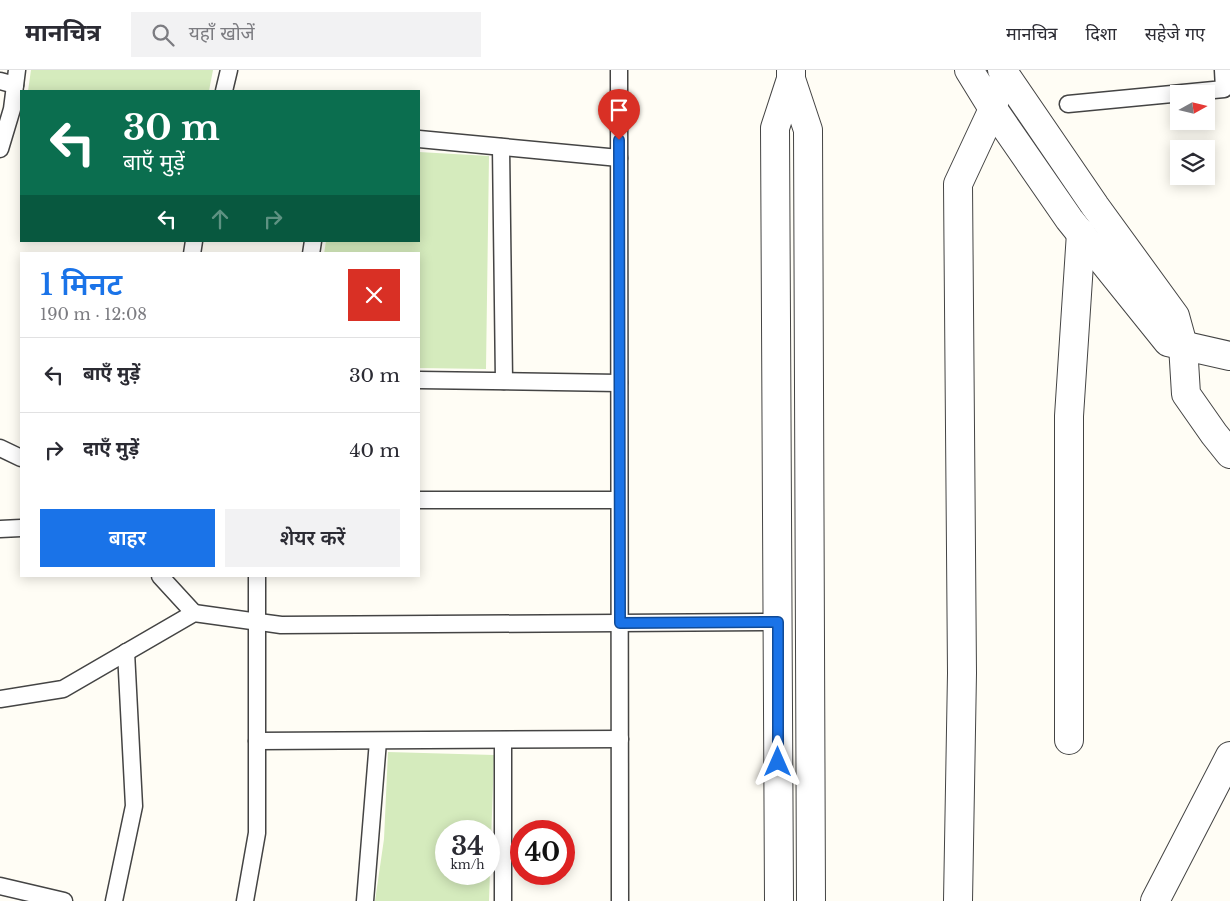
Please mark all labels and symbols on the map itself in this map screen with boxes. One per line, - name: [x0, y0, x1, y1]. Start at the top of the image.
- north arrow: [1170, 85, 1215, 130]
- pin: [598, 89, 640, 140]
- position arrow: [751, 735, 803, 787]
- speed limit sign: 40: [510, 820, 575, 885]

